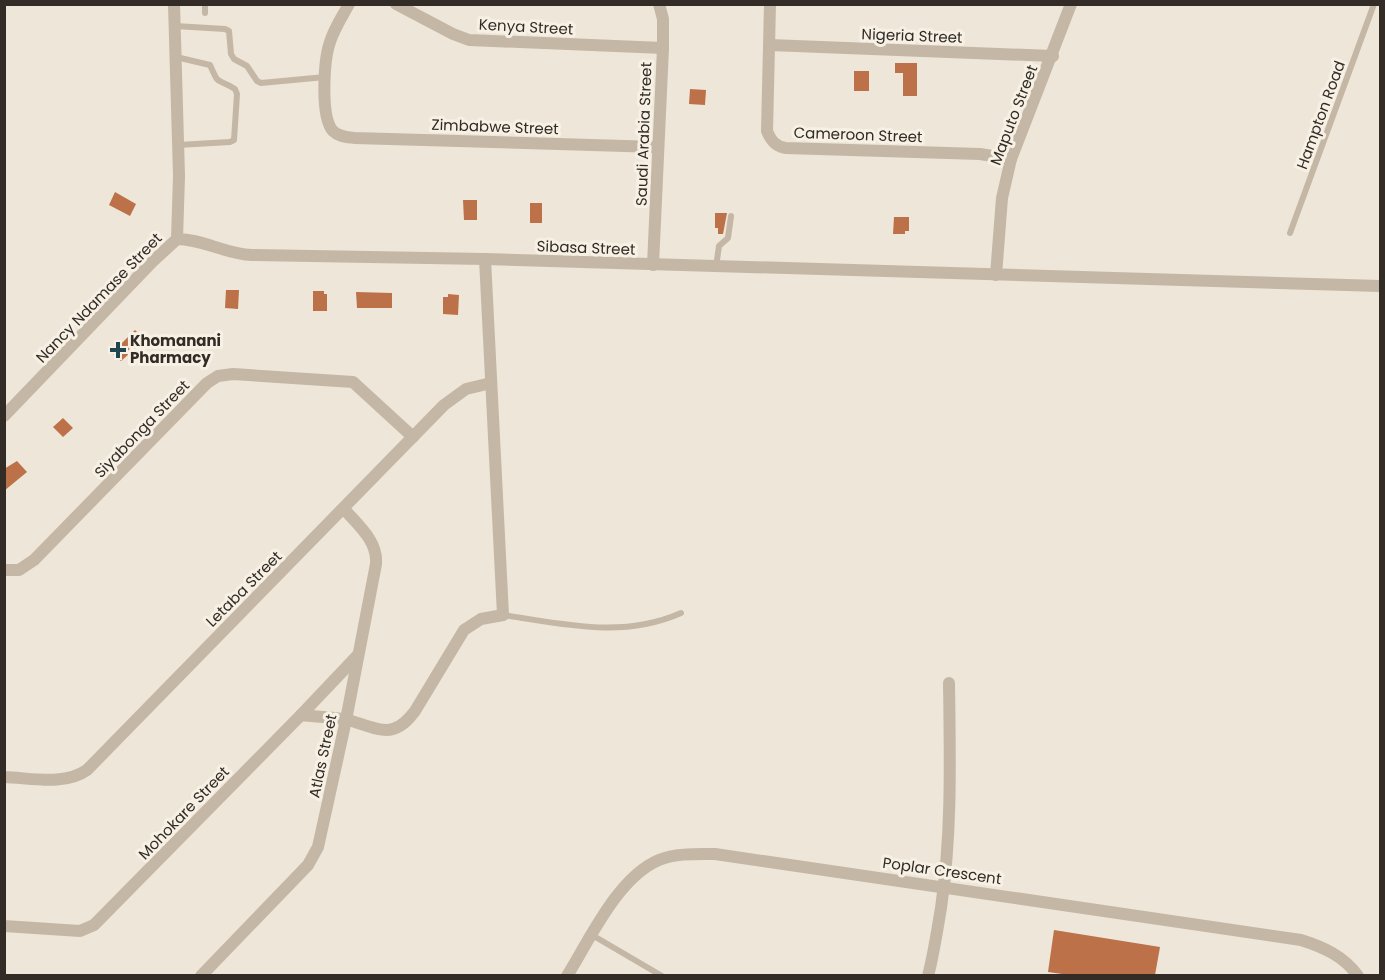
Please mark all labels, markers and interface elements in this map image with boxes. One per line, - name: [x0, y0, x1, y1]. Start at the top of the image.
- street label: Kenya Street: [478, 14, 574, 39]
- street label: Nigeria Street: [861, 23, 963, 48]
- street label: Hampton Road: [1291, 58, 1350, 172]
- street label: Saudi Arabia Street: [630, 62, 657, 206]
- street label: Maputo Street: [985, 62, 1042, 168]
- street label: Zimbabwe Street: [431, 114, 559, 139]
- street label: Cameroon Street: [793, 122, 923, 147]
- street label: Nancy Ndamase Street: [31, 228, 166, 367]
- street label: Sibasa Street: [536, 235, 636, 260]
- place label: Khomanani Pharmacy: [130, 330, 221, 368]
- marker: Khomanani Pharmacy: [111, 343, 125, 357]
- street label: Siyabonga Street: [89, 375, 194, 482]
- street label: Letaba Street: [201, 546, 286, 631]
- street label: Atlas Street: [303, 712, 342, 800]
- street label: Mohokare Street: [134, 761, 234, 864]
- street label: Poplar Crescent: [881, 852, 1003, 889]

